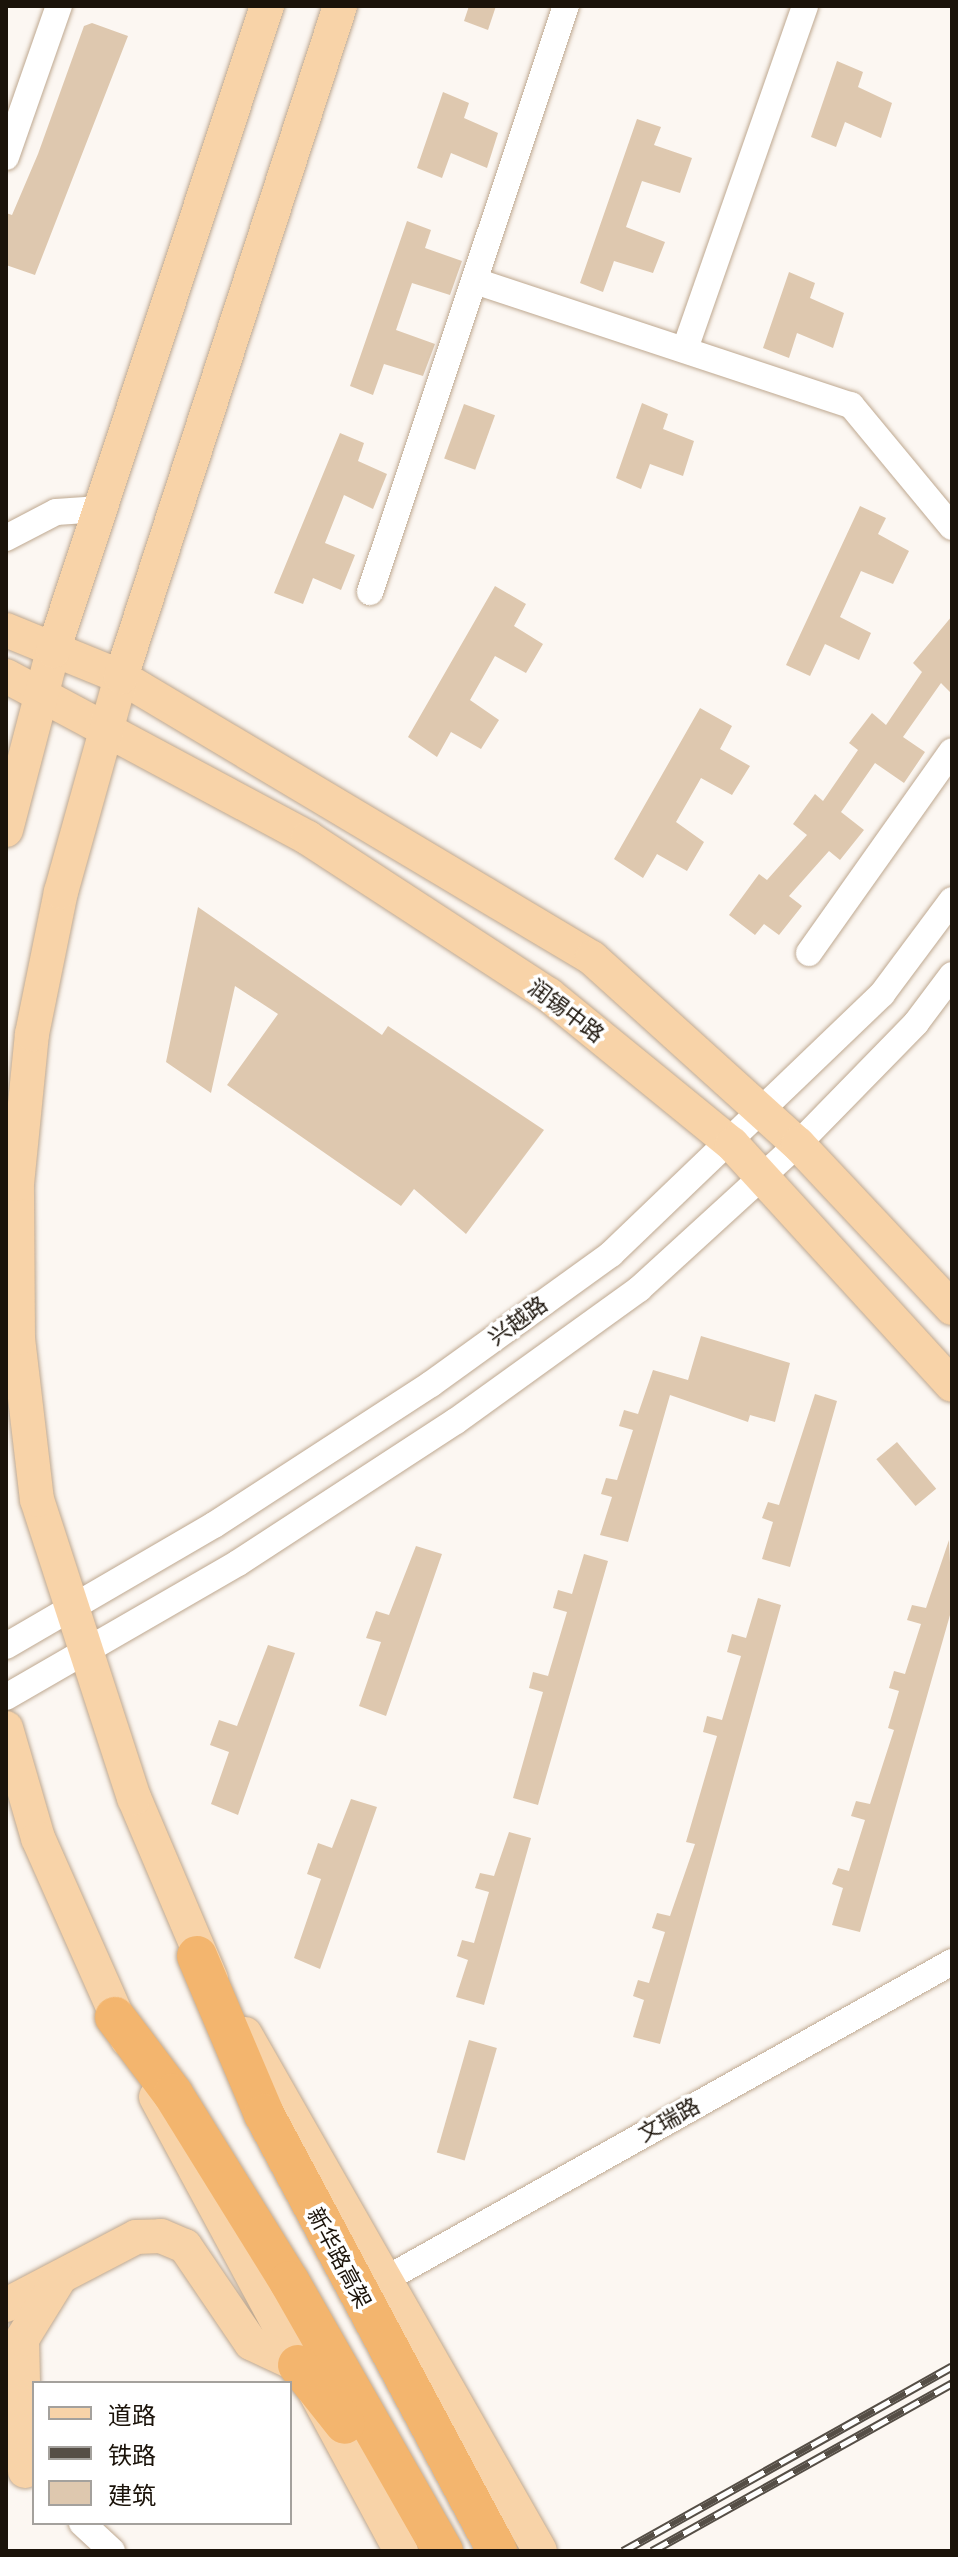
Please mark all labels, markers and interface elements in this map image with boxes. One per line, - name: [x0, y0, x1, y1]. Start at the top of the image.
- street label: 润锡中路: [523, 974, 609, 1048]
- street label: 兴越路: [484, 1291, 552, 1351]
- street label: 文瑞路: [634, 2092, 704, 2148]
- street label: 新华路高架: [302, 2203, 376, 2313]
- legend: [32, 2381, 292, 2525]
- text: 道路: [108, 2400, 156, 2431]
- text: 铁路: [108, 2440, 156, 2471]
- text: 建筑: [108, 2480, 156, 2511]

